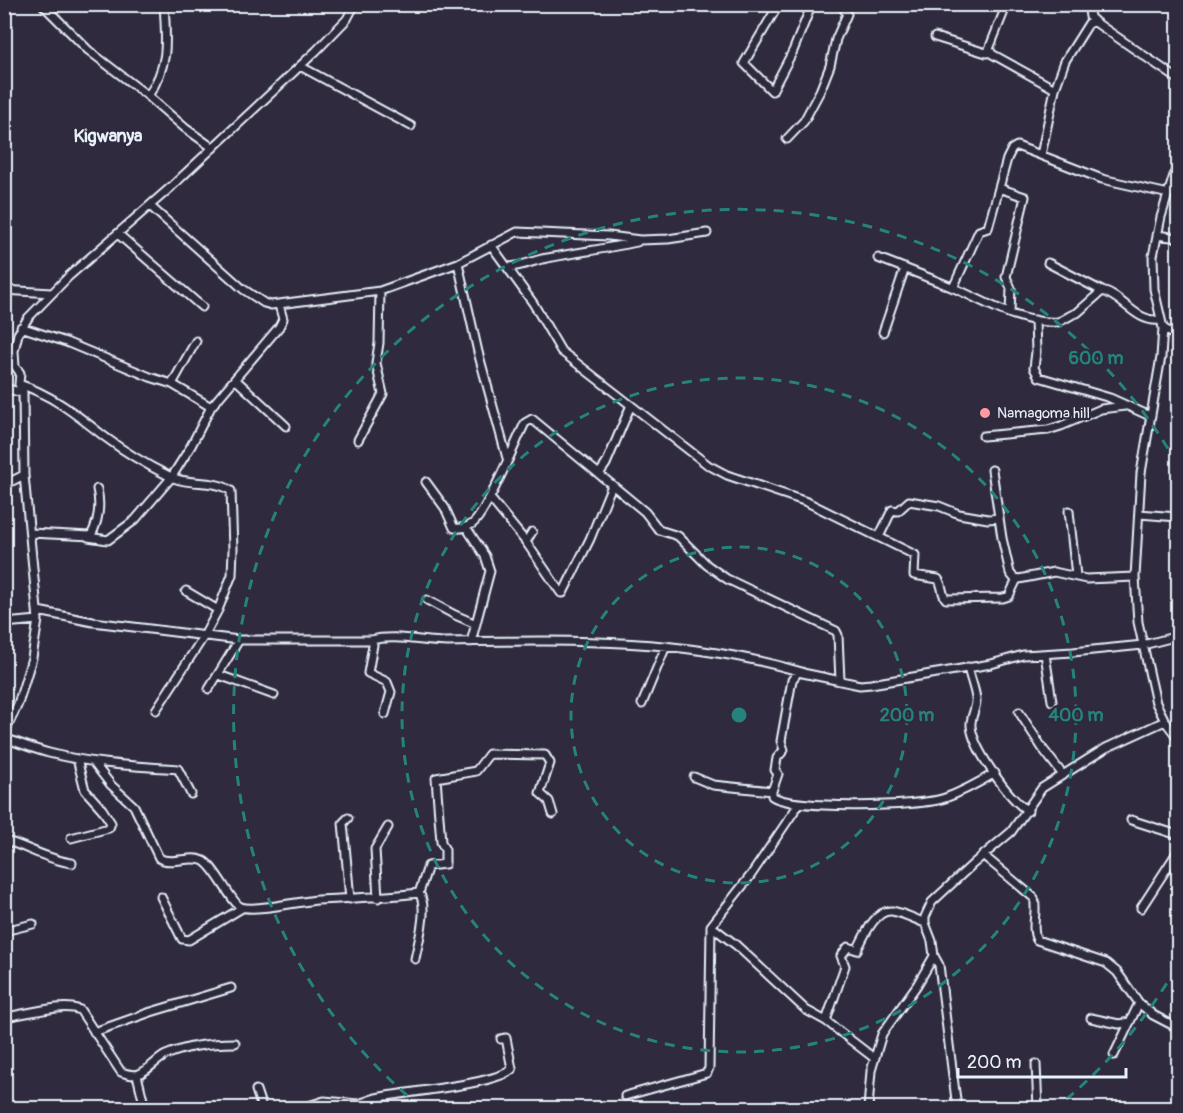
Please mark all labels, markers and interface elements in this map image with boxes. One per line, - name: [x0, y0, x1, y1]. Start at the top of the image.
- district label: Kigwanya: [74, 125, 143, 148]
- text: 600 m: [1069, 347, 1123, 370]
- place label: Namagoma hill: [997, 404, 1090, 423]
- marker: Namagoma hill: [978, 406, 992, 420]
- text: 200 m: [880, 704, 934, 727]
- text: 400 m: [1049, 704, 1103, 727]
- centre of rings: [729, 705, 749, 725]
- scale bar: [958, 1041, 1126, 1079]
- text: 200 m: [967, 1051, 1022, 1074]

